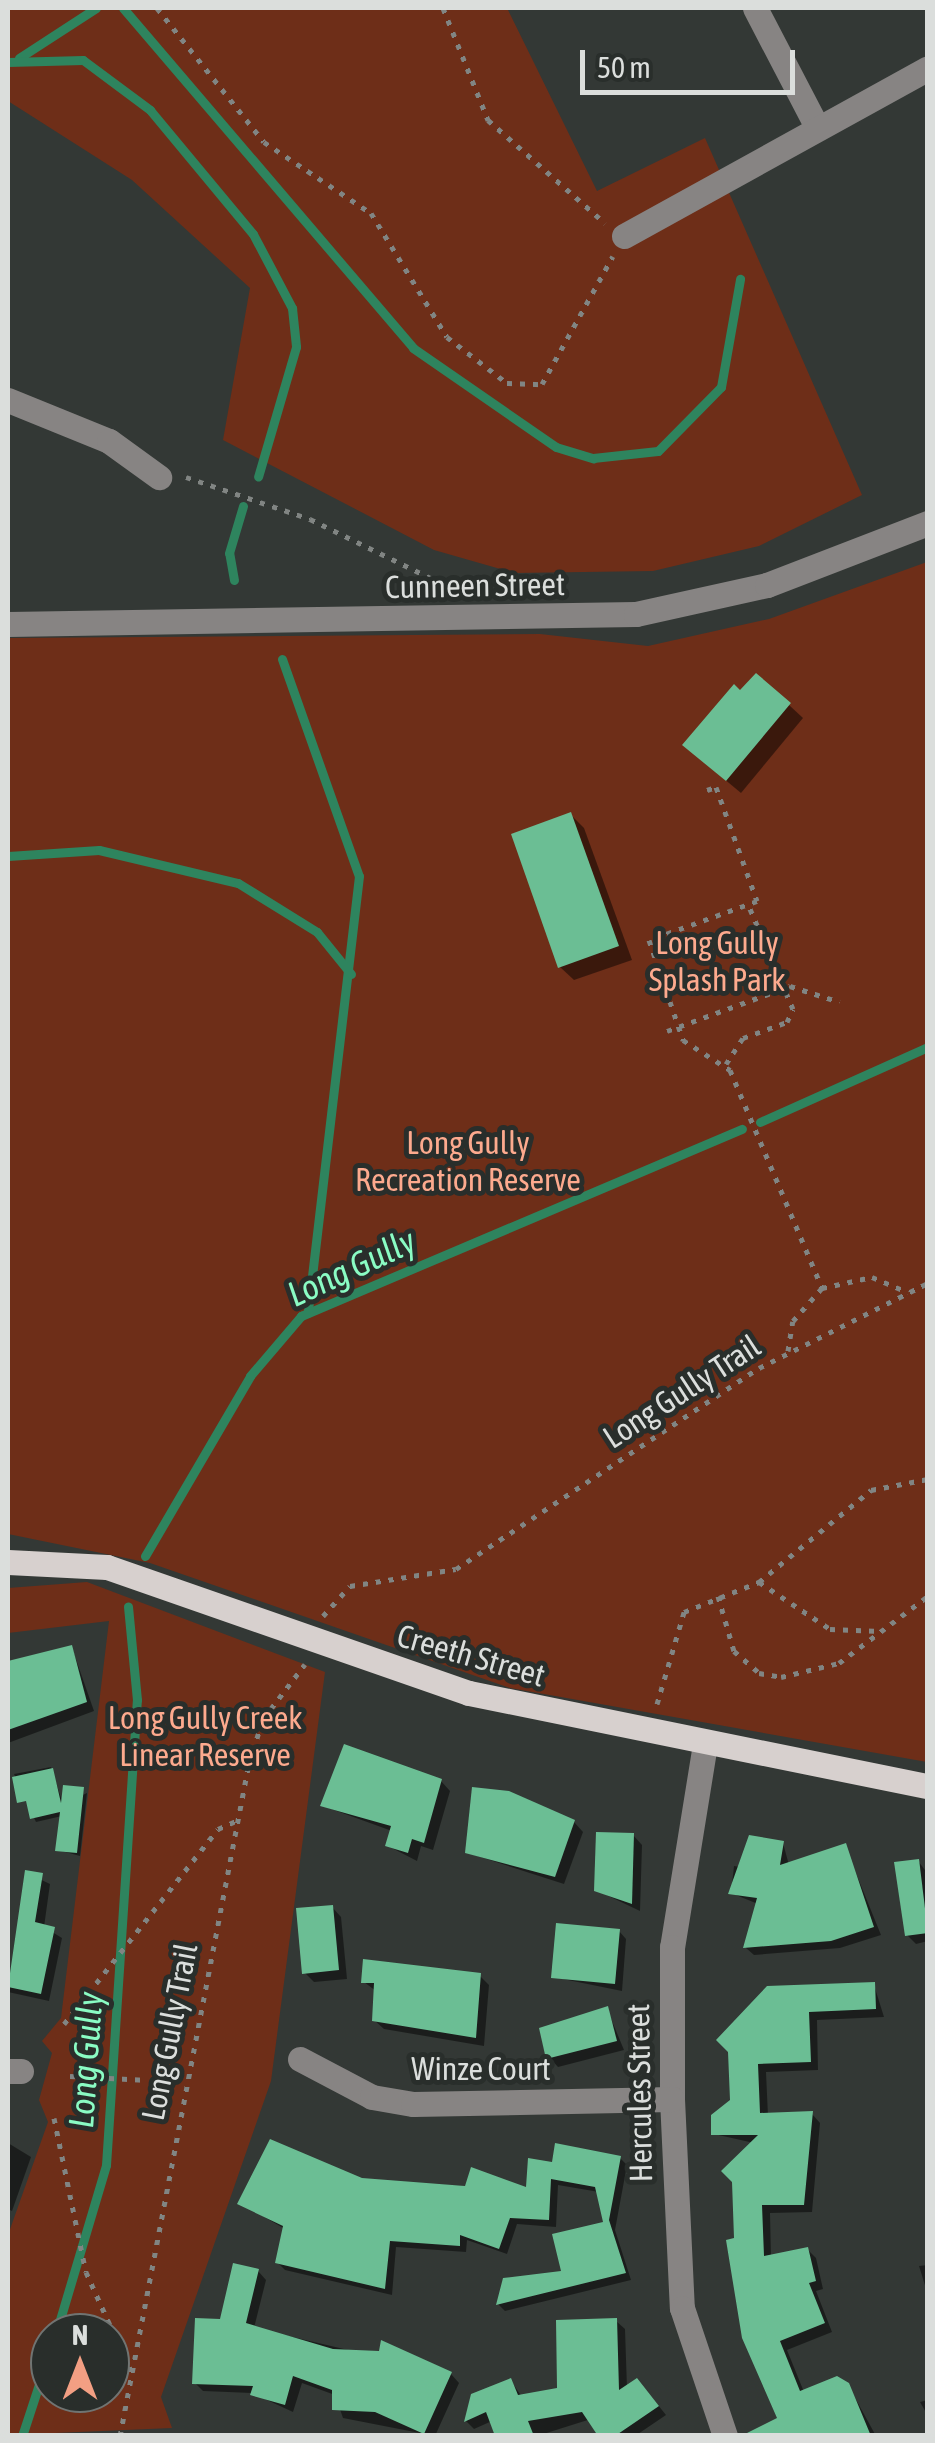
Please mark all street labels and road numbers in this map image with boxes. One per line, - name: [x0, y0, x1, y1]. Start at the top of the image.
- street label: Cunneen Street: [385, 565, 565, 607]
- street label: Long Gully Trail: [596, 1327, 768, 1457]
- street label: Creeth Street: [393, 1617, 549, 1695]
- street label: Long Gully Trail: [134, 1940, 206, 2124]
- street label: Hercules Street: [619, 2003, 661, 2183]
- street label: Winze Court: [411, 2050, 551, 2088]

